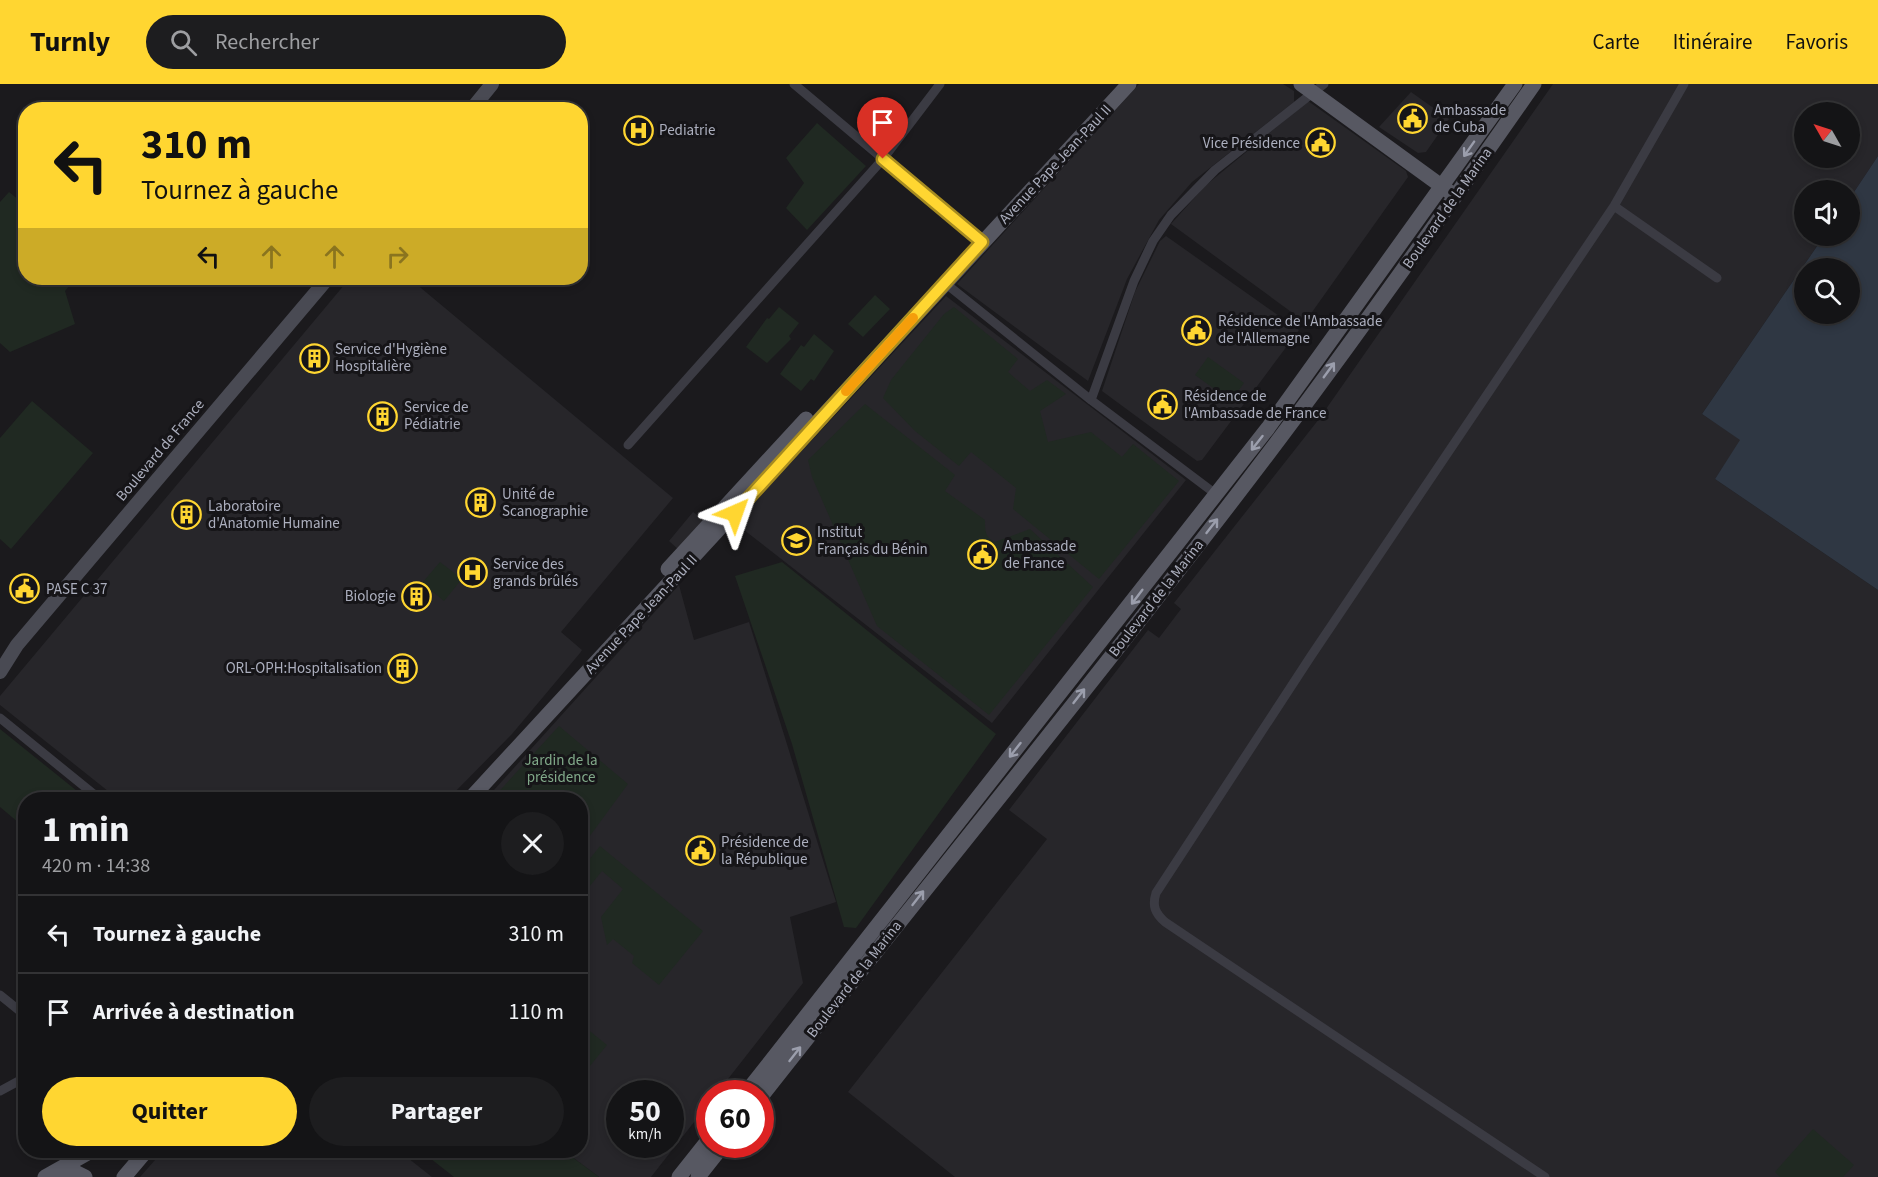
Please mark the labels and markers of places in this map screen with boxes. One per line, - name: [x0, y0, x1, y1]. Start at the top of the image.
- pin: [857, 97, 908, 159]
- place label: Ambassade de Cuba: [1434, 100, 1506, 138]
- public building icon: Ambassade de Cuba: [1397, 103, 1429, 135]
- hospital icon: Pediatrie: [622, 114, 654, 146]
- place label: Pediatrie: [659, 120, 715, 141]
- public building icon: Vice Présidence: [1305, 127, 1337, 159]
- place label: Vice Présidence: [1203, 133, 1300, 154]
- place label: Résidence de l'Ambassade de l'Allemagne: [1218, 311, 1382, 349]
- public building icon: Résidence de l'Ambassade de l'Allemagne: [1181, 314, 1213, 346]
- place label: Service d'Hygiène Hospitalière: [335, 339, 447, 377]
- building icon: Service d'Hygiène Hospitalière: [298, 342, 330, 374]
- place label: Résidence de l'Ambassade de France: [1184, 386, 1326, 424]
- public building icon: Résidence de l'Ambassade de France: [1147, 389, 1179, 421]
- place label: Service de Pédiatrie: [404, 397, 468, 435]
- building icon: Service de Pédiatrie: [367, 400, 399, 432]
- place label: Unité de Scanographie: [502, 484, 588, 522]
- building icon: Unité de Scanographie: [465, 487, 497, 519]
- place label: Laboratoire d'Anatomie Humaine: [208, 496, 340, 534]
- building icon: Laboratoire d'Anatomie Humaine: [171, 499, 203, 531]
- place label: Institut Français du Bénin: [817, 522, 928, 560]
- school or university icon: Institut Français du Bénin: [780, 525, 812, 557]
- place label: Ambassade de France: [1004, 536, 1076, 574]
- public building icon: Ambassade de France: [967, 539, 999, 571]
- place label: Service des grands brûlés: [493, 554, 578, 592]
- hospital icon: Service des grands brûlés: [456, 557, 488, 589]
- public building icon: PASE C 37: [9, 573, 41, 605]
- place label: PASE C 37: [46, 579, 107, 600]
- building icon: Biologie: [401, 580, 433, 612]
- place label: Biologie: [345, 586, 396, 607]
- building icon: ORL-OPH:Hospitalisation: [387, 652, 419, 684]
- place label: ORL-OPH:Hospitalisation: [226, 658, 382, 679]
- place label: Présidence de la République: [721, 832, 809, 870]
- public building icon: Présidence de la République: [684, 835, 716, 867]

